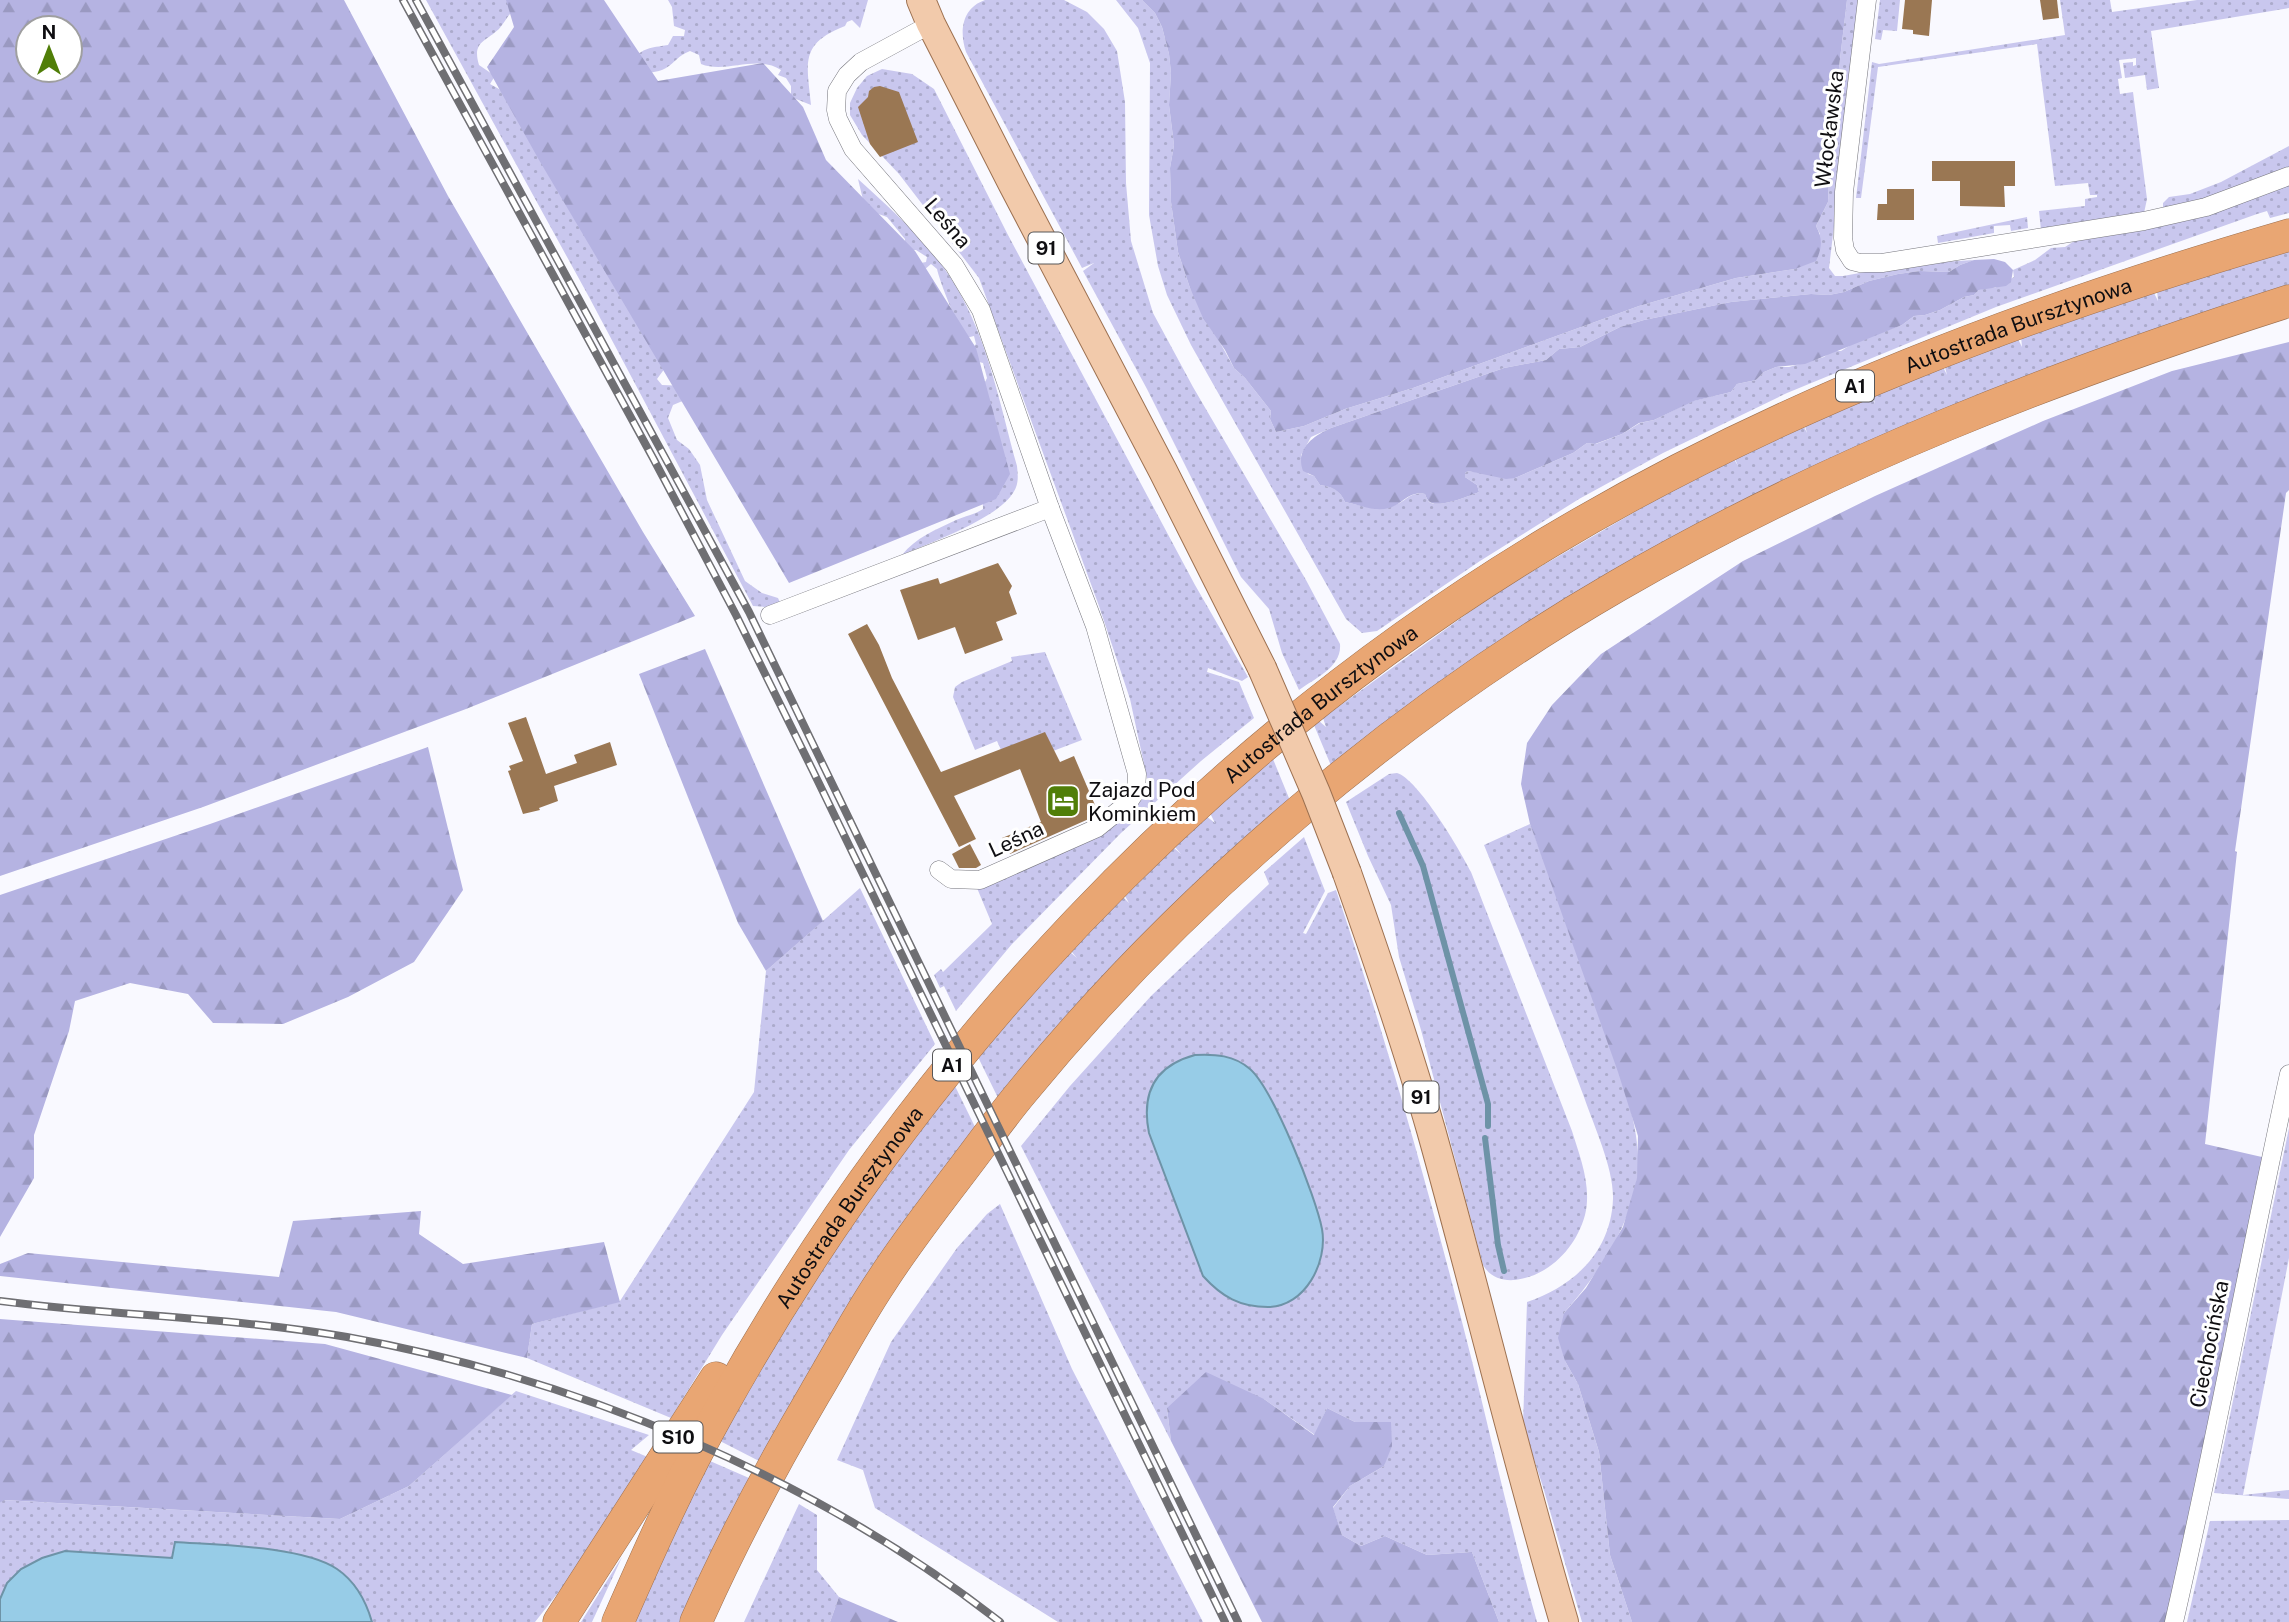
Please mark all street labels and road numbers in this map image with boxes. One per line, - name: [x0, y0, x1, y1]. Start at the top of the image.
- street label: Włocławska: [1809, 69, 1849, 189]
- street label: Leśna: [920, 193, 976, 253]
- road number: 91: [1028, 232, 1064, 264]
- street label: Autostrada Bursztynowa: [1901, 272, 2135, 378]
- road number: A1: [1836, 370, 1874, 402]
- street label: Autostrada Bursztynowa: [1218, 619, 1422, 788]
- street label: Leśna: [984, 815, 1048, 863]
- road number: A1: [933, 1050, 971, 1080]
- road number: 91: [1404, 1082, 1438, 1112]
- street label: Autostrada Bursztynowa: [770, 1101, 928, 1313]
- street label: Ciechocińska: [2184, 1278, 2234, 1410]
- road number: S10: [654, 1422, 702, 1452]

